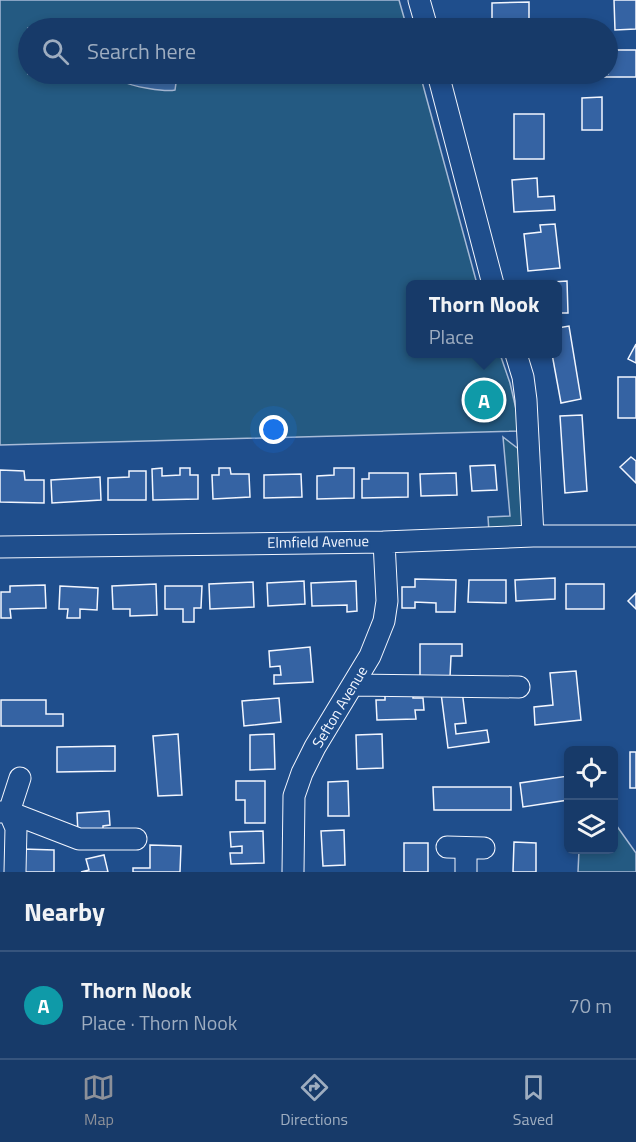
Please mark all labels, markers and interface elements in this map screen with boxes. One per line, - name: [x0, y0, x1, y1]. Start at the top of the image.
- search box: [18, 18, 618, 84]
- text: Search here: [87, 34, 196, 68]
- icon: search: [39, 35, 72, 68]
- popup: [406, 280, 562, 358]
- text: Thorn Nook: [429, 287, 539, 321]
- text: Place: [429, 321, 474, 352]
- pin: A: [464, 378, 504, 422]
- your location: [259, 415, 288, 444]
- street label: Elmfield Avenue: [267, 529, 369, 554]
- street label: Sefton Avenue: [306, 661, 373, 752]
- map controls: [564, 746, 618, 854]
- button: locate: [564, 746, 618, 800]
- button: layers: [564, 800, 618, 854]
- text: Nearby: [24, 892, 105, 931]
- text: Thorn Nook: [81, 973, 191, 1007]
- text: A: [37, 990, 50, 1021]
- text: 70 m: [568, 990, 612, 1021]
- text: Place · Thorn Nook: [81, 1007, 237, 1038]
- tab: Map: [82, 1071, 115, 1131]
- tab: Directions: [280, 1071, 348, 1131]
- tab: Saved: [513, 1071, 554, 1131]

